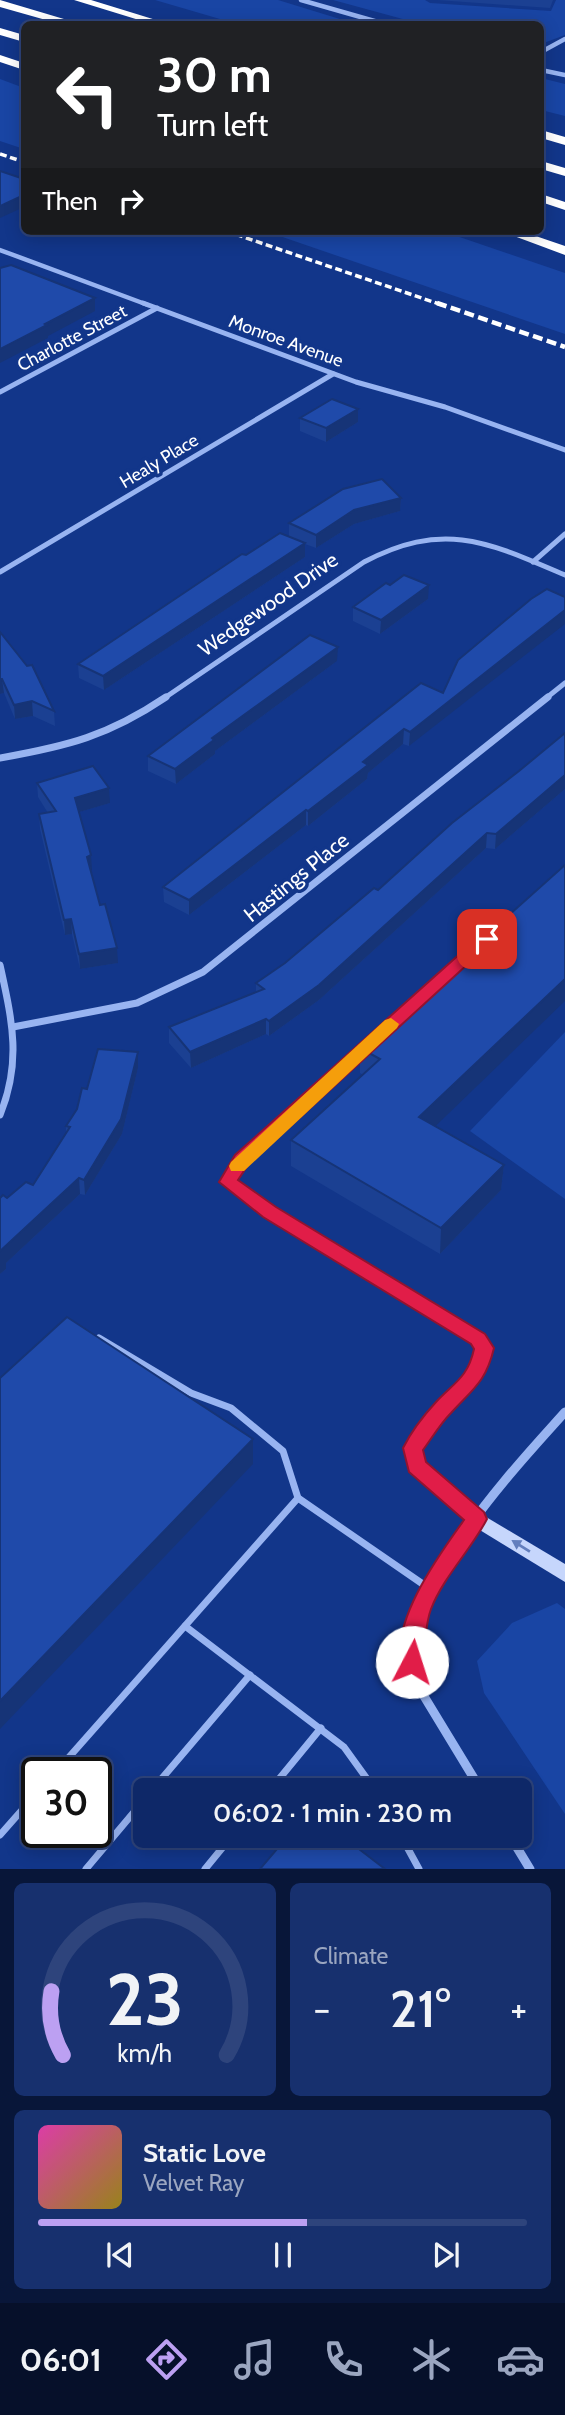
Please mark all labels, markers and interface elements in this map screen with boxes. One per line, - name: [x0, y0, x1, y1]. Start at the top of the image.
- text: 30 m: [157, 45, 272, 104]
- icon: left: [42, 49, 133, 140]
- text: Turn left: [157, 105, 268, 144]
- icon: right: [112, 182, 150, 220]
- text: Then: [42, 185, 98, 217]
- street label: Charlotte Street: [14, 300, 130, 376]
- street label: Monroe Avenue: [226, 310, 346, 372]
- street label: Healy Place: [116, 429, 202, 493]
- street label: Wedgewood Drive: [194, 546, 343, 661]
- street label: Hastings Place: [239, 827, 354, 927]
- pin: [457, 909, 517, 969]
- icon: arrive: [468, 920, 506, 958]
- one-way arrow: [511, 1540, 530, 1553]
- position arrow: [375, 1625, 449, 1699]
- speed limit sign: 30: [21, 1757, 112, 1848]
- text: 06:02 · 1 min · 230 m: [213, 1797, 452, 1829]
- text: Climate: [314, 1942, 388, 1970]
- text: 23: [106, 1956, 184, 2044]
- text: 21°: [390, 1977, 451, 2040]
- text: −: [314, 1985, 330, 2032]
- text: +: [510, 1985, 527, 2032]
- text: km/h: [117, 2038, 172, 2068]
- text: Static Love: [143, 2137, 266, 2169]
- text: Velvet Ray: [143, 2169, 244, 2197]
- icon: previous: [101, 2236, 139, 2274]
- icon: pause: [264, 2236, 302, 2274]
- icon: next: [427, 2236, 465, 2274]
- icon: directions: [142, 2335, 191, 2384]
- icon: music: [230, 2335, 279, 2384]
- icon: phone: [319, 2335, 368, 2384]
- icon: climate: [407, 2335, 456, 2384]
- icon: car: [496, 2335, 545, 2384]
- text: 06:01: [20, 2340, 102, 2379]

